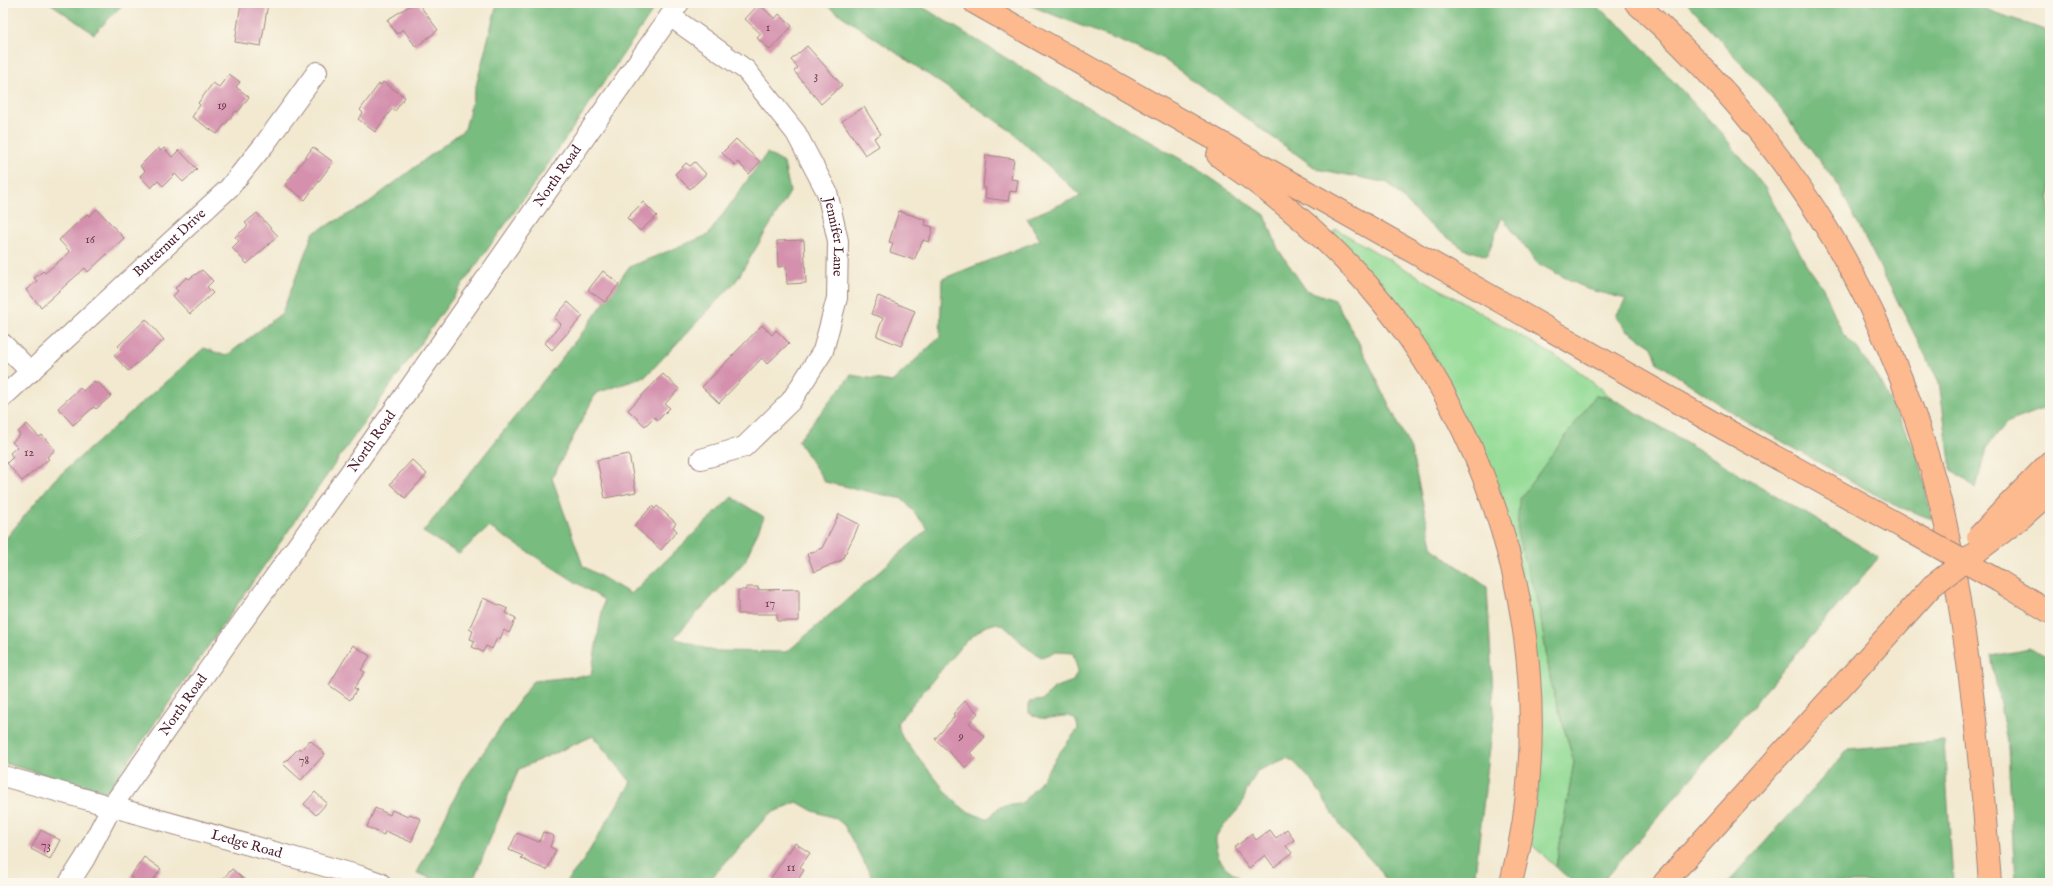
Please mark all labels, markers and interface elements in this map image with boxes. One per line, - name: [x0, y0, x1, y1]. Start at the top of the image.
- house number: 1: [766, 20, 770, 35]
- house number: 3: [814, 68, 818, 83]
- house number: 19: [217, 98, 227, 113]
- street label: North Road: [530, 141, 586, 210]
- street label: Jennifer Lane: [819, 194, 847, 277]
- street label: Butternut Drive: [129, 204, 210, 281]
- house number: 16: [85, 232, 96, 247]
- street label: North Road: [344, 407, 400, 476]
- house number: 12: [24, 445, 34, 460]
- house number: 17: [765, 596, 775, 611]
- street label: North Road: [155, 670, 212, 739]
- house number: 9: [957, 729, 964, 744]
- house number: 78: [299, 753, 309, 768]
- street label: Ledge Road: [209, 826, 285, 863]
- house number: 73: [41, 838, 51, 853]
- house number: 11: [787, 860, 795, 875]

